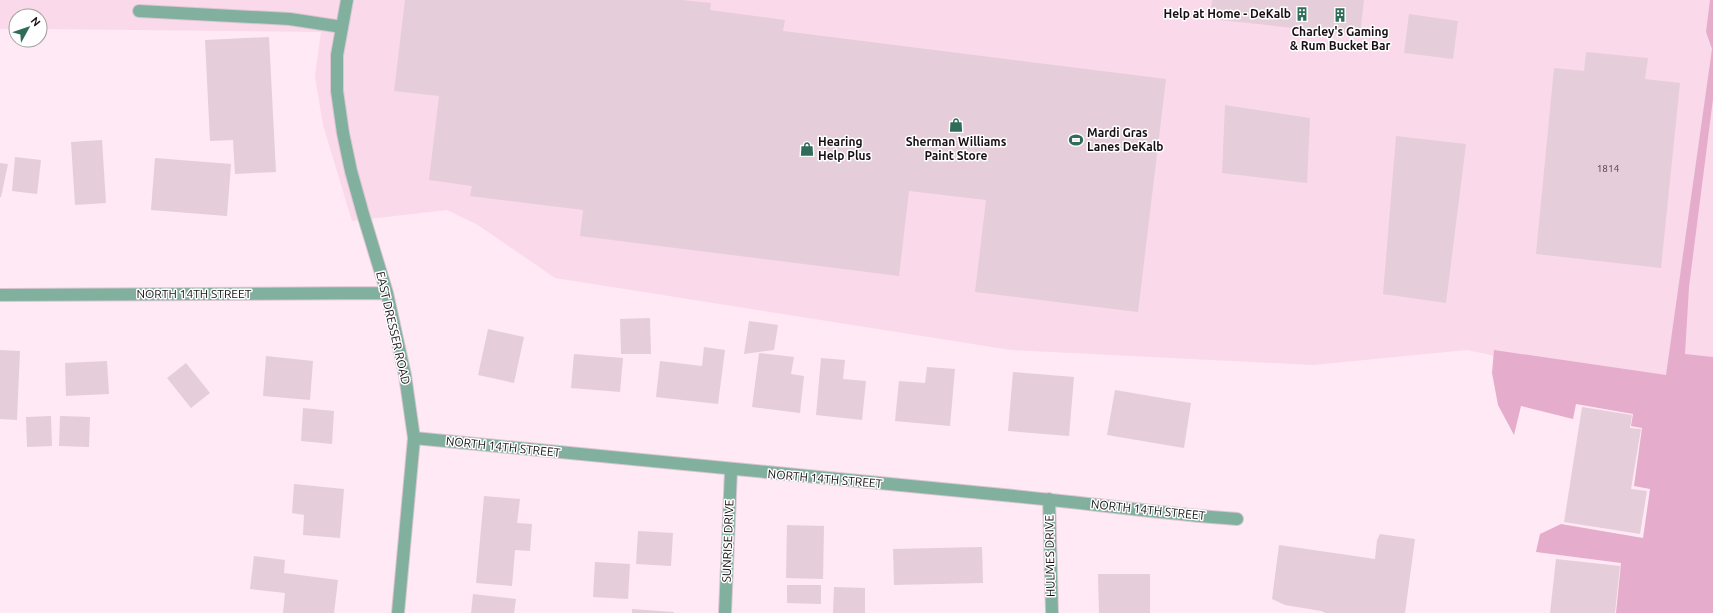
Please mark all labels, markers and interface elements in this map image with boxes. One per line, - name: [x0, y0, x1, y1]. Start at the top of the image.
- building icon: Help at Home - DeKalb: [1294, 6, 1310, 22]
- place label: Help at Home - DeKalb: [1164, 7, 1291, 20]
- building icon: Charley's Gaming & Rum Bucket Bar: [1332, 7, 1348, 23]
- north arrow: [8, 8, 48, 48]
- text: N: [28, 15, 43, 29]
- place label: Charley's Gaming & Rum Bucket Bar: [1290, 25, 1390, 52]
- shop icon: Sherman Williams Paint Store: [948, 117, 964, 133]
- place label: Mardi Gras Lanes DeKalb: [1087, 126, 1164, 153]
- sports icon: Mardi Gras Lanes DeKalb: [1068, 132, 1084, 148]
- place label: Hearing Help Plus: [818, 135, 872, 162]
- place label: Sherman Williams Paint Store: [906, 135, 1007, 162]
- shop icon: Hearing Help Plus: [799, 141, 815, 157]
- house number: 1814: [1597, 163, 1620, 174]
- street label: EAST DRESSER ROAD: [374, 270, 413, 386]
- street label: NORTH 14TH STREET: [136, 287, 252, 300]
- street label: NORTH 14TH STREET: [445, 434, 561, 459]
- street label: NORTH 14TH STREET: [767, 467, 883, 490]
- street label: NORTH 14TH STREET: [1090, 497, 1206, 522]
- street label: SUNRISE DRIVE: [720, 499, 735, 583]
- street label: HULMES DRIVE: [1042, 515, 1057, 597]

